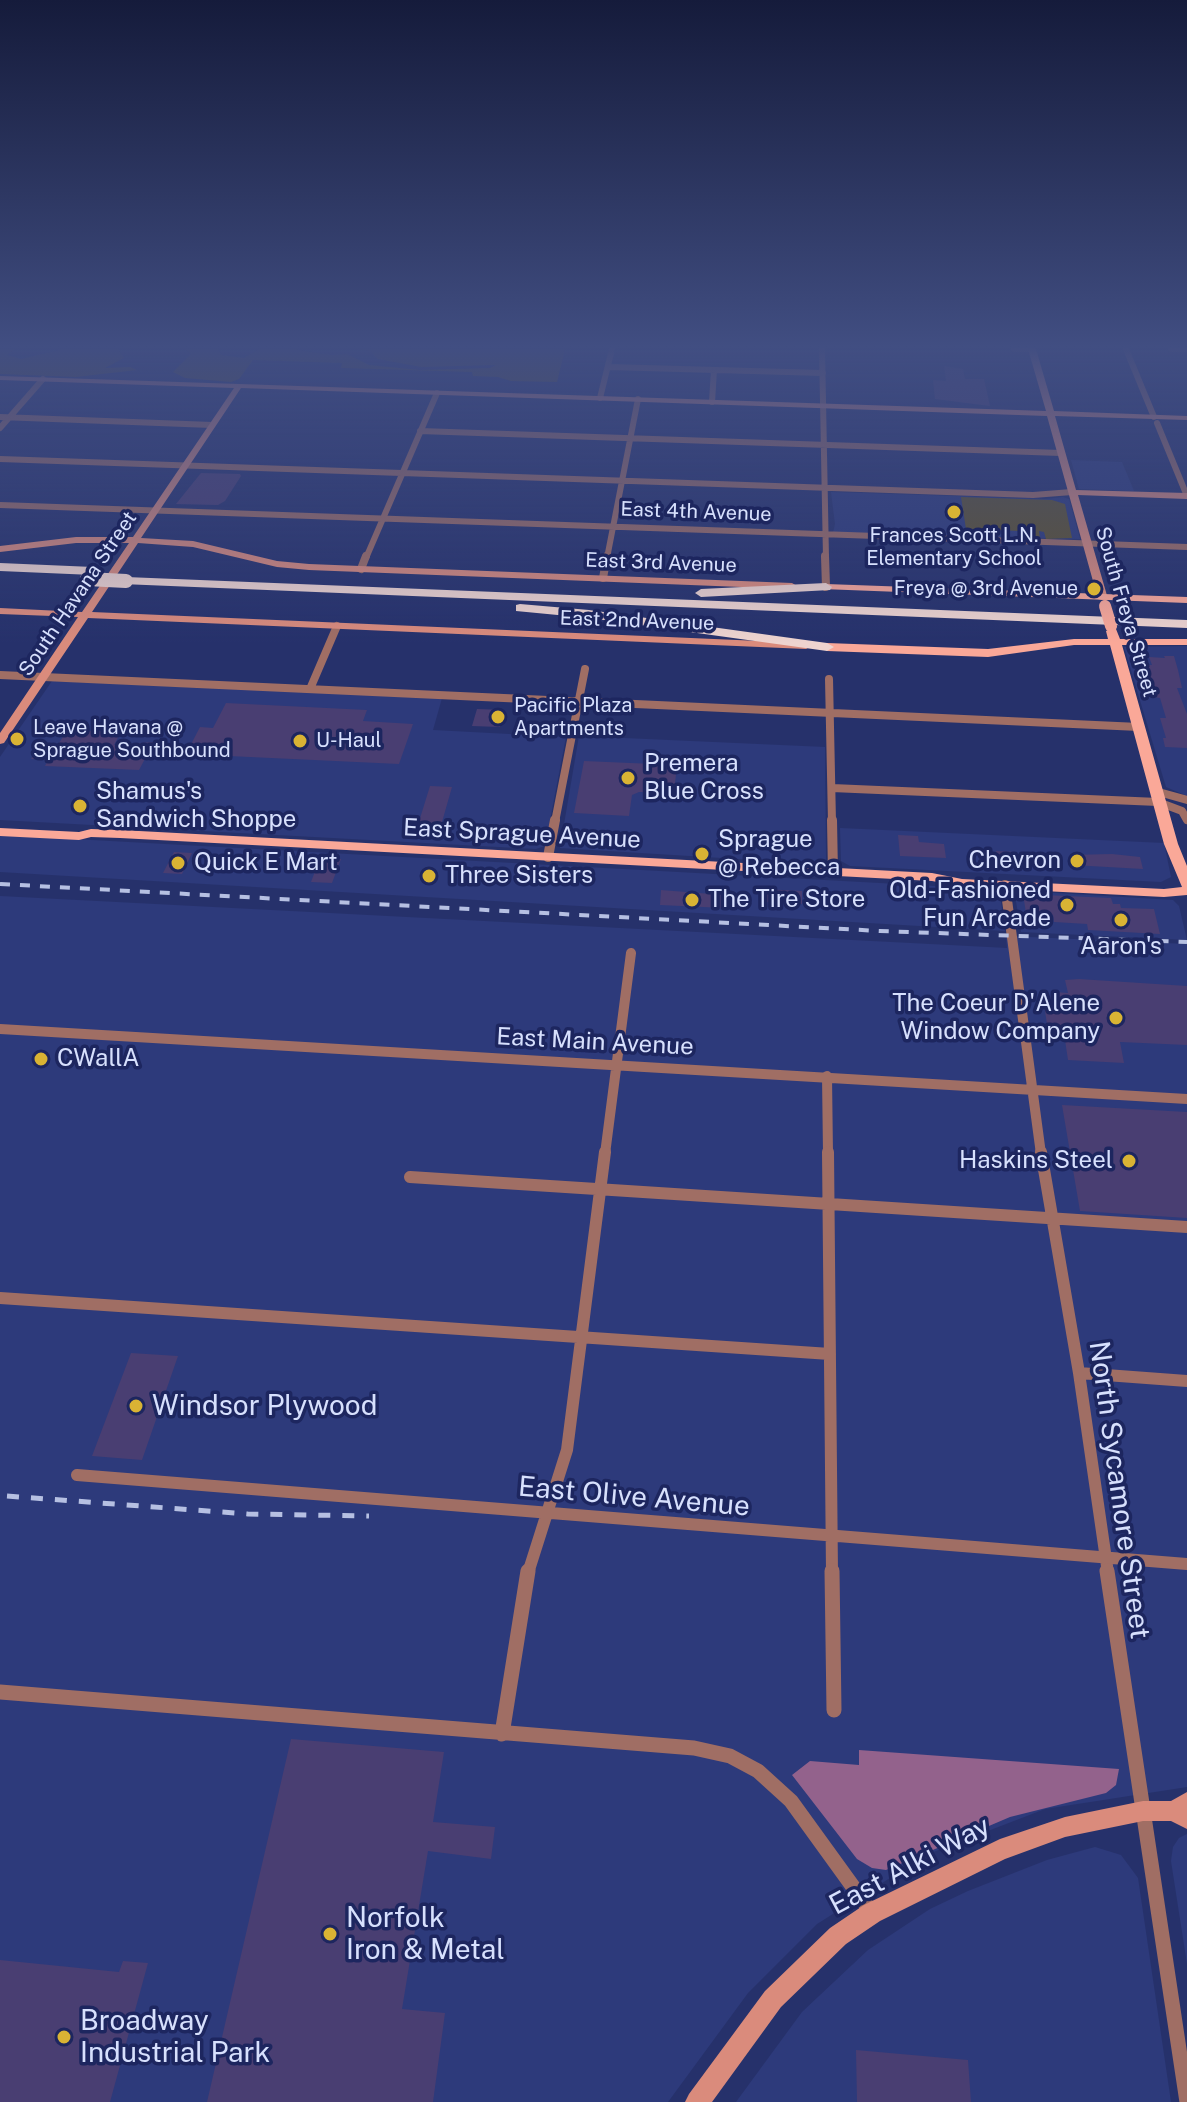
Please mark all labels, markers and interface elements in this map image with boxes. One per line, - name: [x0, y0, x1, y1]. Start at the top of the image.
- street label: East 4th Avenue: [620, 497, 772, 527]
- marker: Frances Scott L.N. Elementary School: [945, 503, 963, 521]
- street label: South Havana Street: [14, 507, 142, 681]
- place label: Frances Scott L.N. Elementary School: [866, 524, 1042, 571]
- street label: South Freya Street: [1090, 524, 1162, 700]
- street label: East 3rd Avenue: [585, 548, 737, 578]
- place label: Freya @ 3rd Avenue: [894, 577, 1078, 601]
- marker: Freya @ 3rd Avenue: [1085, 580, 1103, 598]
- street label: East 2nd Avenue: [559, 606, 715, 636]
- place label: Pacific Plaza Apartments: [514, 694, 632, 741]
- marker: Pacific Plaza Apartments: [489, 708, 507, 726]
- place label: Leave Havana @ Sprague Southbound: [33, 716, 231, 763]
- place label: U-Haul: [316, 729, 382, 753]
- marker: Leave Havana @ Sprague Southbound: [8, 730, 26, 748]
- marker: U-Haul: [291, 732, 309, 750]
- place label: Premera Blue Cross: [644, 750, 764, 806]
- marker: Premera Blue Cross: [619, 769, 637, 787]
- place label: Shamus's Sandwich Shoppe: [96, 778, 296, 834]
- marker: Shamus's Sandwich Shoppe: [71, 797, 89, 815]
- street label: East Sprague Avenue: [402, 813, 642, 855]
- place label: Sprague @ Rebecca: [718, 826, 840, 882]
- marker: Sprague @ Rebecca: [693, 845, 711, 863]
- place label: Chevron: [969, 847, 1061, 875]
- place label: Quick E Mart: [194, 849, 338, 877]
- marker: Chevron: [1068, 852, 1086, 870]
- marker: Quick E Mart: [169, 854, 187, 872]
- place label: Three Sisters: [445, 862, 593, 890]
- marker: Three Sisters: [420, 867, 438, 885]
- place label: Old-Fashioned Fun Arcade: [889, 877, 1051, 933]
- place label: The Tire Store: [708, 886, 865, 914]
- marker: The Tire Store: [683, 891, 701, 909]
- marker: Old-Fashioned Fun Arcade: [1058, 896, 1076, 914]
- marker: Aaron's: [1112, 911, 1130, 929]
- place label: Aaron's: [1080, 933, 1162, 961]
- place label: The Coeur D'Alene Window Company: [892, 990, 1100, 1046]
- marker: The Coeur D'Alene Window Company: [1107, 1009, 1125, 1027]
- street label: East Main Avenue: [496, 1022, 694, 1062]
- place label: CWallA: [57, 1045, 140, 1073]
- marker: CWallA: [32, 1050, 50, 1068]
- place label: Haskins Steel: [959, 1147, 1113, 1175]
- marker: Haskins Steel: [1120, 1152, 1138, 1170]
- street label: North Sycamore Street: [1081, 1339, 1157, 1641]
- place label: Windsor Plywood: [152, 1389, 377, 1423]
- marker: Windsor Plywood: [127, 1397, 145, 1415]
- street label: East Olive Avenue: [517, 1470, 751, 1524]
- street label: East Alki Way: [824, 1810, 996, 1922]
- place label: Norfolk Iron & Metal: [346, 1901, 505, 1967]
- marker: Norfolk Iron & Metal: [321, 1925, 339, 1943]
- place label: Broadway Industrial Park: [80, 2004, 270, 2070]
- marker: Broadway Industrial Park: [55, 2028, 73, 2046]

